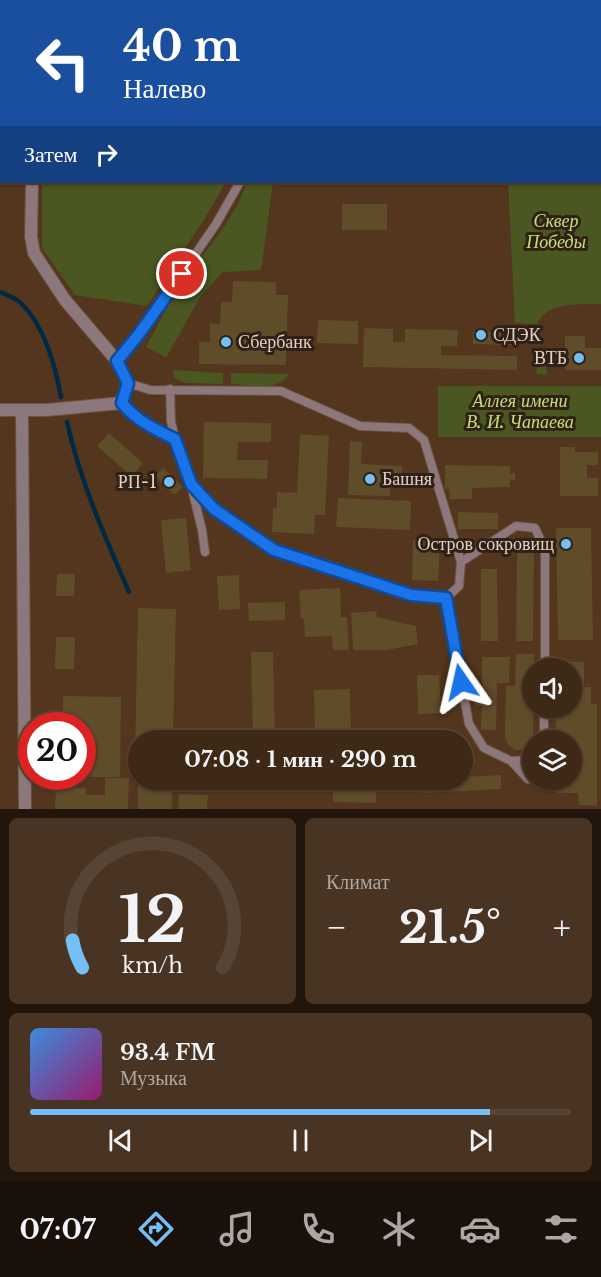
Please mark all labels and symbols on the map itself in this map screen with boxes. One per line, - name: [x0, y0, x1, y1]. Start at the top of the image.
- park label: Сквер Победы: [525, 210, 586, 253]
- pin: [156, 248, 207, 299]
- place label: СДЭК: [493, 324, 542, 346]
- marker: СДЭК: [474, 328, 488, 342]
- place label: Сбербанк: [238, 331, 312, 353]
- marker: Сбербанк: [219, 335, 233, 349]
- place label: ВТБ: [534, 347, 567, 369]
- marker: ВТБ: [572, 351, 586, 365]
- park label: Аллея имени В. И. Чапаева: [466, 390, 574, 433]
- place label: Башня: [382, 468, 432, 490]
- place label: РП-1: [118, 471, 157, 493]
- marker: Башня: [363, 472, 377, 486]
- marker: РП-1: [162, 475, 176, 489]
- place label: Остров сокровищ: [418, 533, 554, 555]
- marker: Остров сокровищ: [559, 537, 573, 551]
- position arrow: [429, 650, 493, 714]
- speed limit sign: 20: [18, 712, 96, 790]

